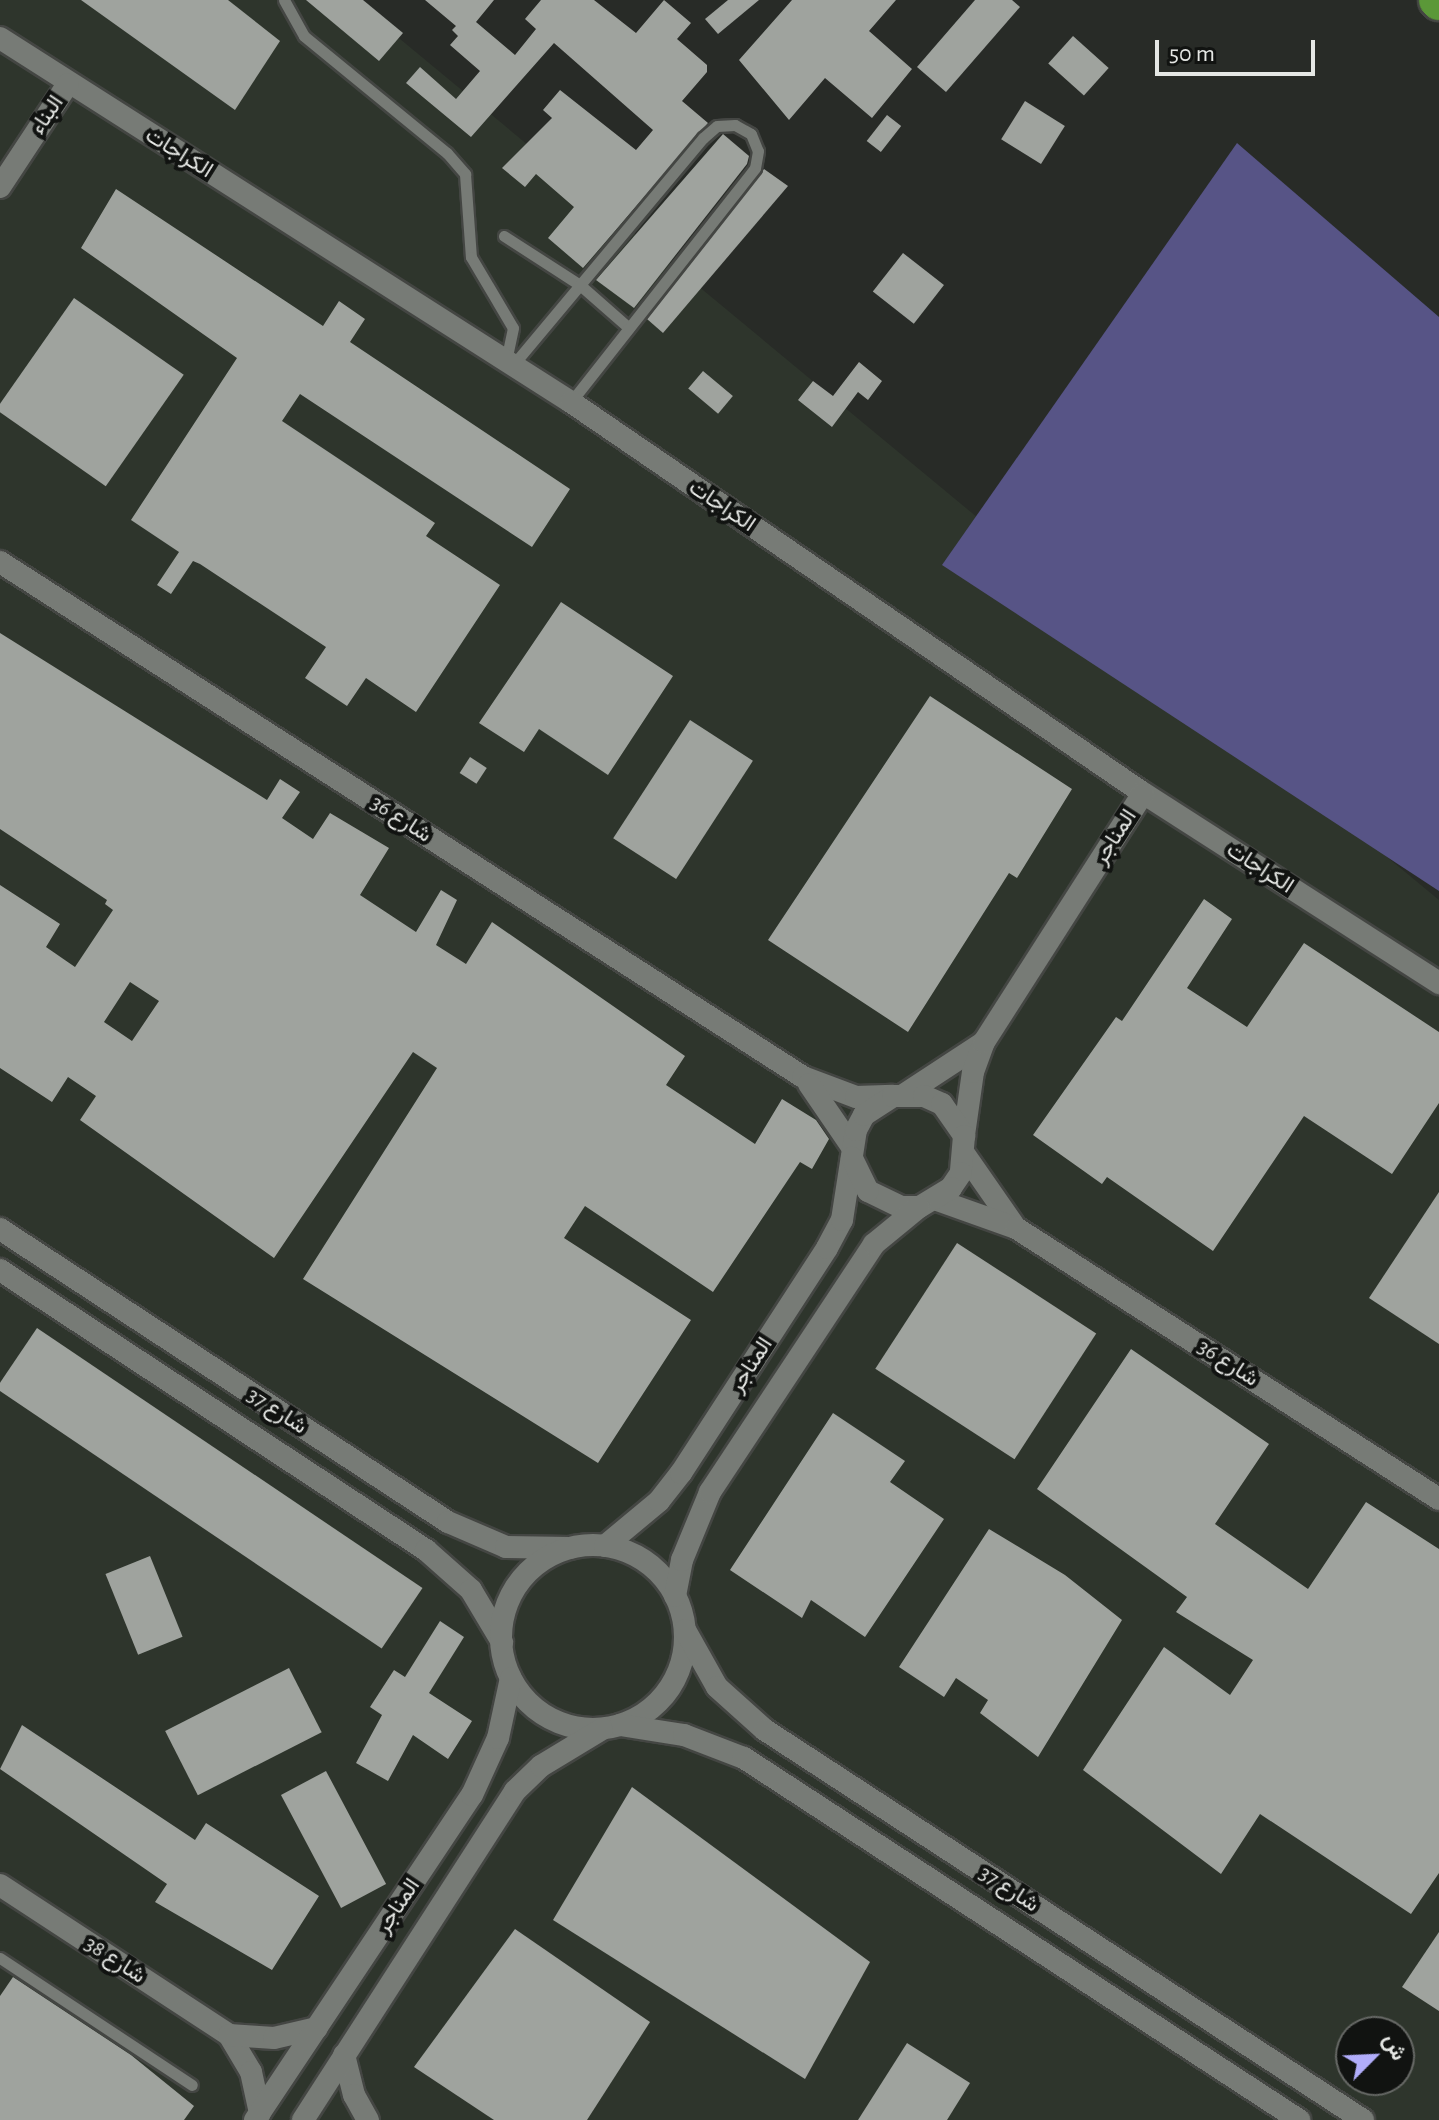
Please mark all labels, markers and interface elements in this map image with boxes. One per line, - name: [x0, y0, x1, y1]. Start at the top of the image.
- scale bar: [1159, 24, 1319, 74]
- text: 50 m: [1169, 42, 1215, 66]
- street label: البناء: [25, 91, 69, 139]
- street label: الكراجات: [140, 122, 218, 184]
- street label: الكراجات: [684, 474, 760, 538]
- street label: شارع 36: [366, 790, 436, 848]
- street label: المناجر: [1087, 804, 1143, 870]
- street label: الكراجات: [1222, 837, 1298, 899]
- street label: المناجر: [723, 1332, 779, 1398]
- street label: شارع 36: [1193, 1334, 1263, 1392]
- street label: شارع 37: [242, 1382, 312, 1440]
- street label: شارع 37: [974, 1860, 1044, 1918]
- street label: المناجر: [370, 1874, 426, 1938]
- street label: شارع 38: [80, 1931, 150, 1989]
- north arrow: [1335, 2016, 1415, 2096]
- text: ش: [1380, 2031, 1411, 2064]

